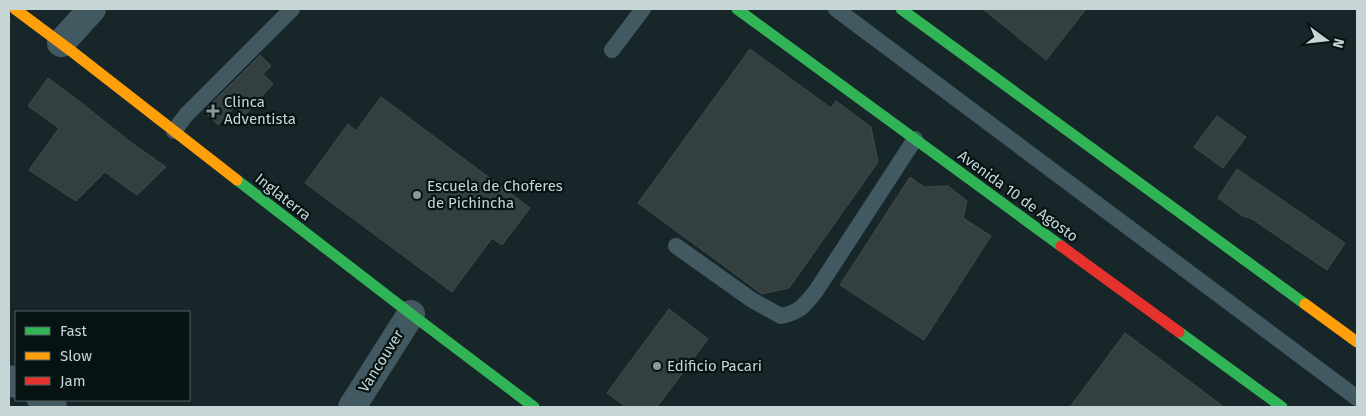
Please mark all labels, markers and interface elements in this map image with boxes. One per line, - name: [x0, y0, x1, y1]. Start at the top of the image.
- north arrow: [1301, 15, 1351, 65]
- text: N: [1329, 37, 1347, 50]
- place label: Clinca Adventista: [224, 93, 296, 128]
- marker: Clinca Adventista: [206, 104, 220, 118]
- street label: Avenida 10 de Agosto: [954, 146, 1082, 246]
- street label: Inglaterra: [251, 170, 315, 224]
- place label: Escuela de Choferes de Pichincha: [427, 177, 563, 212]
- marker: Escuela de Choferes de Pichincha: [411, 189, 423, 201]
- legend: [15, 311, 190, 401]
- text: Fast: [60, 322, 87, 340]
- street label: Vancouver: [355, 326, 407, 396]
- text: Slow: [60, 347, 92, 365]
- place label: Edificio Pacari: [667, 357, 762, 375]
- marker: Edificio Pacari: [651, 360, 663, 372]
- text: Jam: [60, 372, 86, 390]

